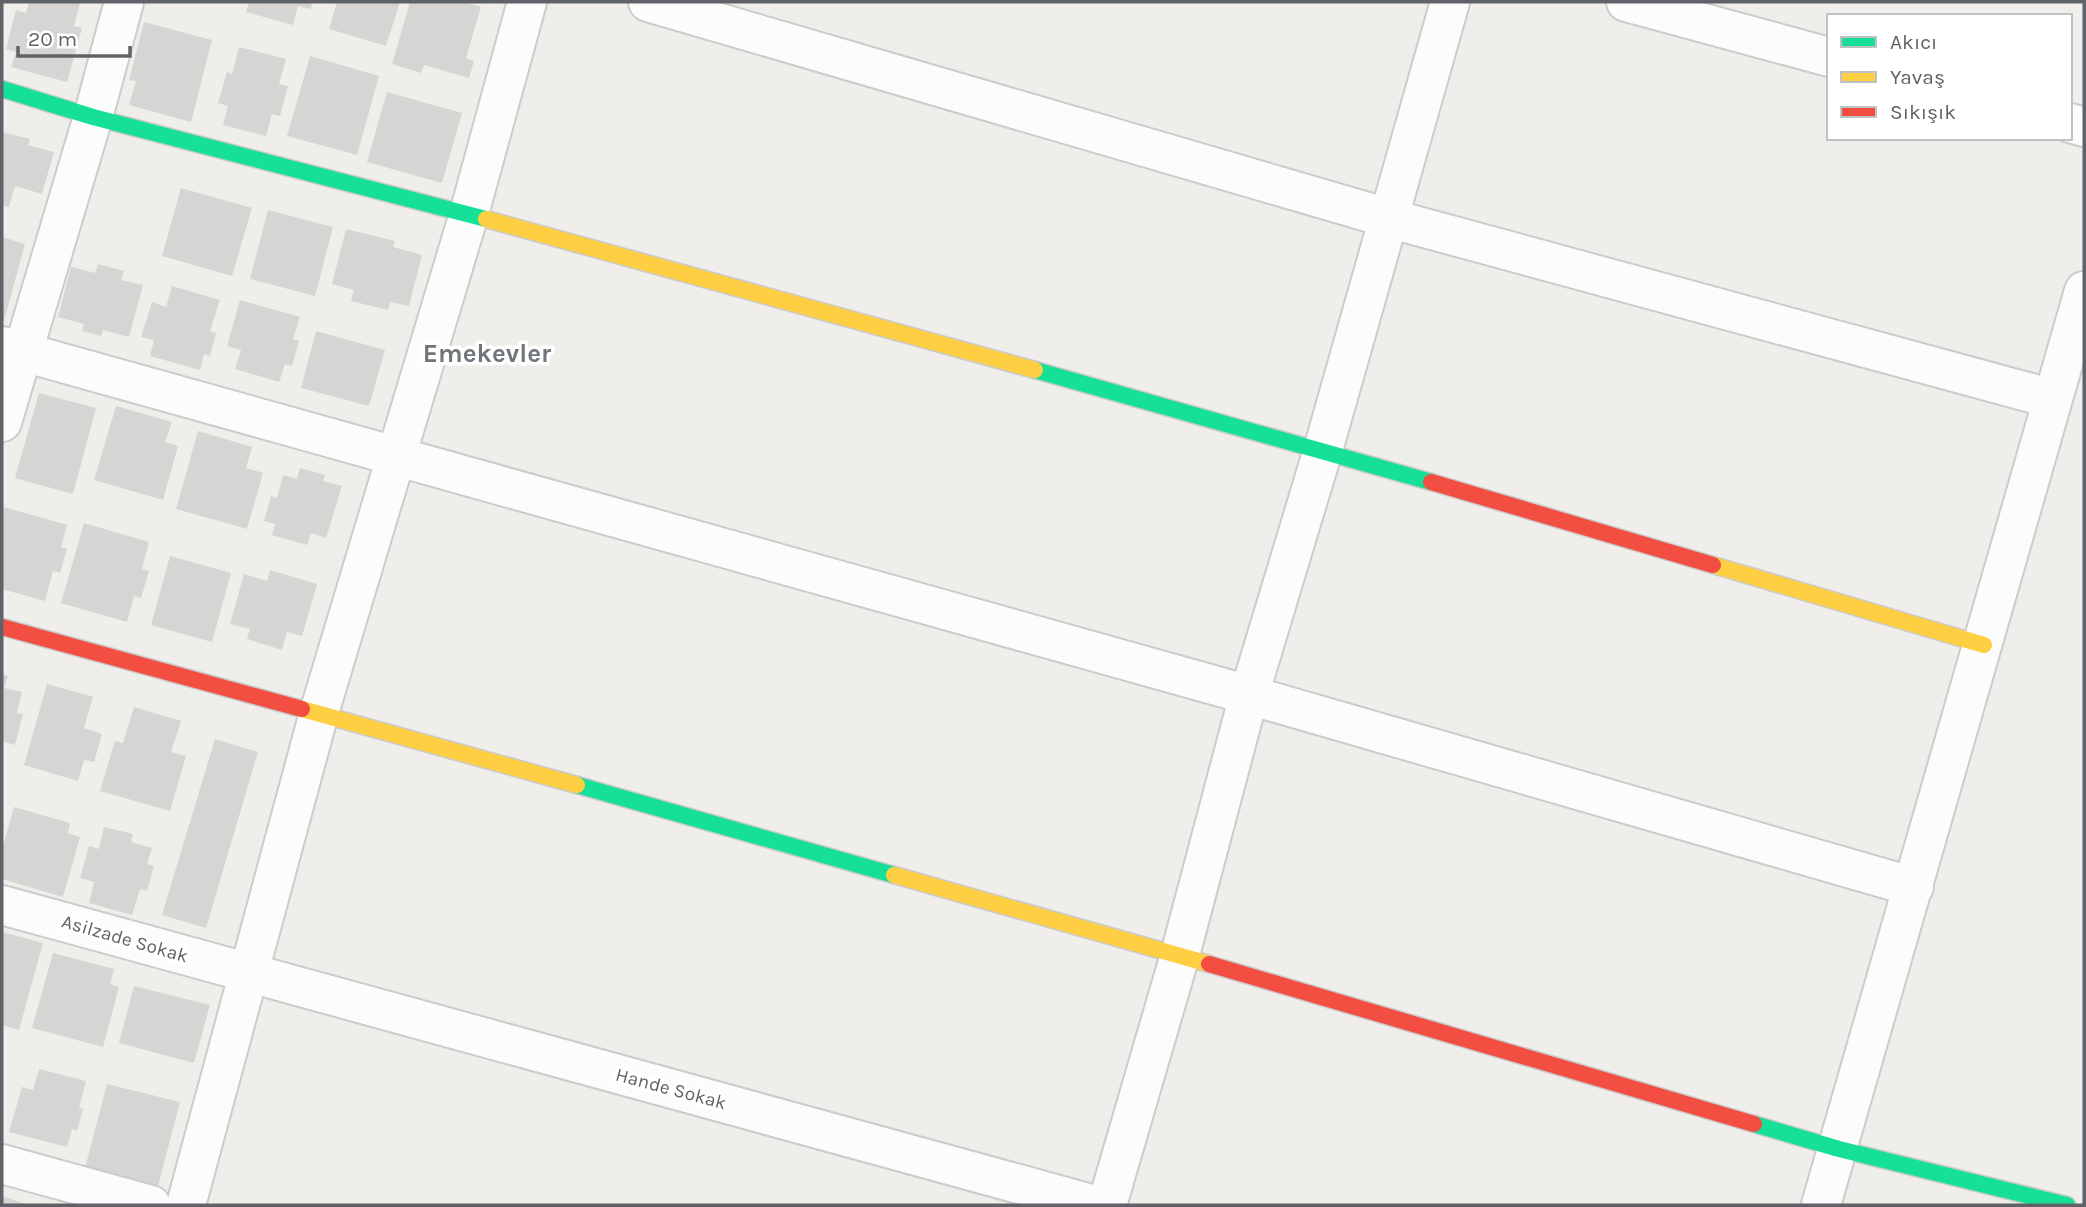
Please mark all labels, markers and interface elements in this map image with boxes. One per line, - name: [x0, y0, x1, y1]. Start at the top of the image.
- scale bar: [18, 14, 130, 58]
- legend: [1827, 14, 2072, 140]
- text: 20 m: [28, 27, 77, 51]
- text: Akıcı: [1890, 30, 1937, 54]
- text: Yavaş: [1890, 65, 1945, 89]
- text: Sıkışık: [1890, 100, 1956, 124]
- district label: Emekevler: [423, 338, 552, 369]
- street label: Asilzade Sokak: [59, 910, 191, 968]
- street label: Hande Sokak: [613, 1064, 729, 1114]

